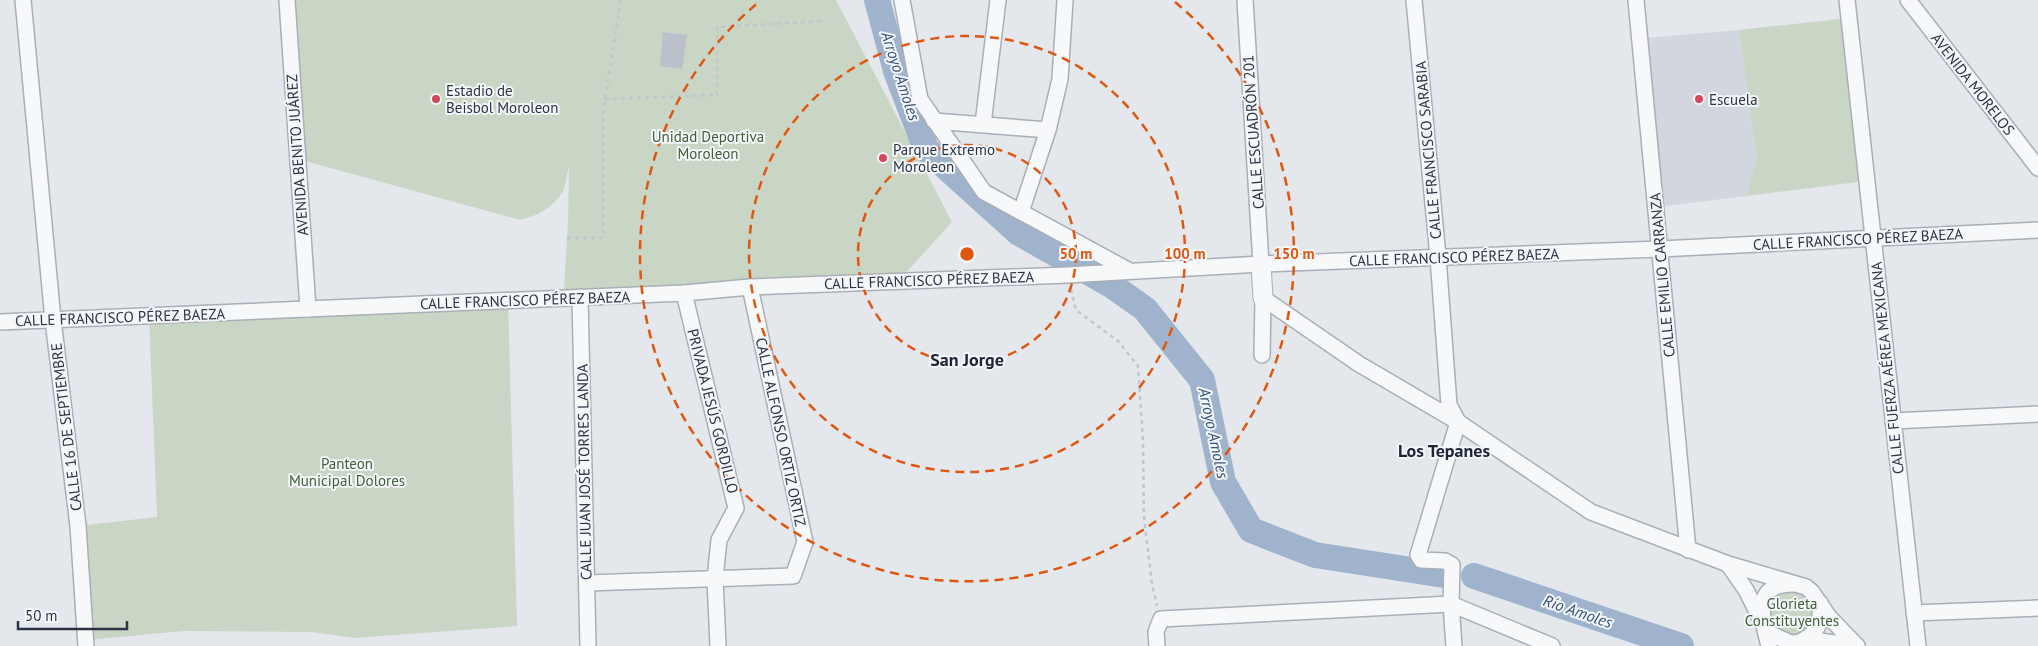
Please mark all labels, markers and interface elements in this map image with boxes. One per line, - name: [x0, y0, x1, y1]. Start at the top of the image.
- water label: Arroyo Amoles: [877, 28, 925, 124]
- street label: AVENIDA MORELOS: [1927, 29, 2019, 139]
- street label: CALLE ESCUADRÓN 201: [1238, 54, 1268, 210]
- street label: CALLE FRANCISCO SARABIA: [1411, 60, 1445, 240]
- street label: AVENIDA BENITO JUÁREZ: [282, 74, 312, 236]
- place label: Estadio de Beisbol Moroleon: [446, 81, 558, 117]
- place label: Escuela: [1709, 90, 1758, 109]
- marker: Estadio de Beisbol Moroleon: [430, 93, 442, 105]
- marker: Escuela: [1693, 93, 1705, 105]
- park label: Unidad Deportiva Moroleon: [652, 127, 764, 163]
- place label: Parque Extremo Moroleon: [893, 140, 995, 176]
- marker: Parque Extremo Moroleon: [877, 152, 889, 164]
- street label: CALLE EMILIO CARRANZA: [1645, 192, 1679, 358]
- street label: CALLE FRANCISCO PÉREZ BAEZA: [1753, 224, 1964, 254]
- text: 50 m: [1060, 244, 1092, 263]
- text: 100 m: [1164, 244, 1206, 263]
- text: 150 m: [1273, 244, 1315, 263]
- street label: CALLE FRANCISCO PÉREZ BAEZA: [1349, 244, 1560, 270]
- centre of rings: [958, 245, 976, 263]
- street label: CALLE FUERZA AÉREA MEXICANA: [1866, 261, 1908, 475]
- street label: CALLE FRANCISCO PÉREZ BAEZA: [824, 267, 1035, 293]
- street label: CALLE FRANCISCO PÉREZ BAEZA: [420, 287, 631, 313]
- street label: CALLE FRANCISCO PÉREZ BAEZA: [15, 304, 226, 330]
- street label: PRIVADA JESÚS GORDILLO: [683, 327, 743, 495]
- street label: CALLE ALFONSO ORTIZ ORTIZ: [752, 336, 810, 528]
- street label: CALLE 16 DE SEPTIEMBRE: [46, 342, 86, 512]
- district label: San Jorge: [930, 348, 1004, 371]
- street label: CALLE JUAN JOSÉ TORRES LANDA: [573, 363, 595, 580]
- water label: Arroyo Amoles: [1194, 385, 1234, 481]
- district label: Los Tepanes: [1398, 439, 1490, 462]
- park label: Panteon Municipal Dolores: [289, 454, 405, 490]
- water label: Río Amoles: [1541, 590, 1616, 632]
- park label: Glorieta Constituyentes: [1745, 594, 1839, 630]
- scale bar: [18, 598, 126, 630]
- text: 50 m: [25, 606, 58, 625]

